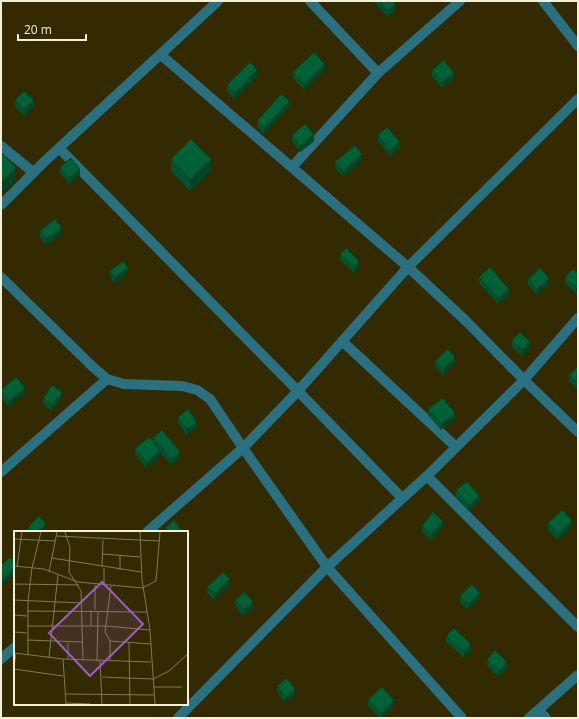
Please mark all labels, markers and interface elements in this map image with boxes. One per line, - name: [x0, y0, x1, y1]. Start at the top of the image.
- scale bar: [18, 16, 86, 42]
- text: 20 m: [24, 21, 52, 38]
- inset map: [14, 531, 188, 705]

